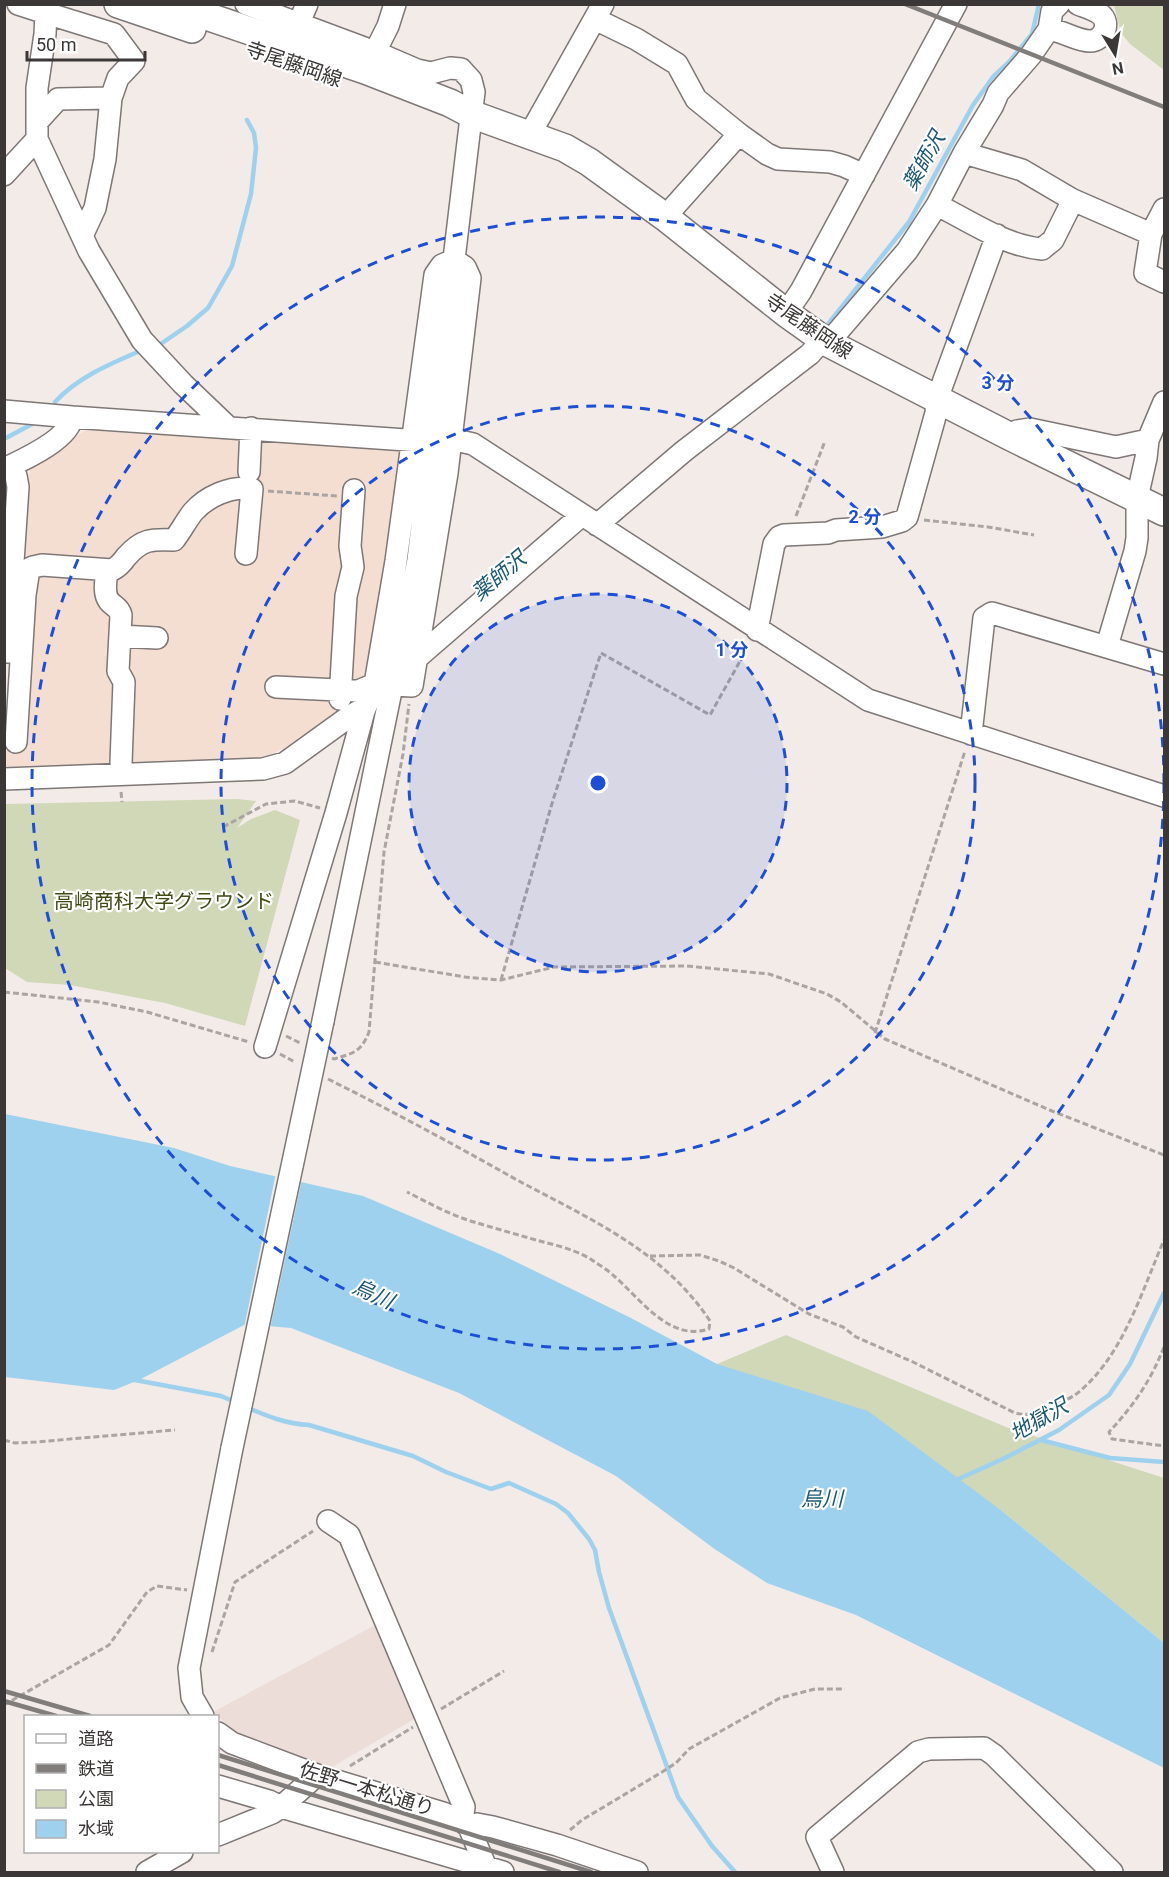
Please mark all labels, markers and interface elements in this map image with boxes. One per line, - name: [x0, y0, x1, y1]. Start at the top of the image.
- scale bar: [27, 24, 146, 62]
- north arrow: [1085, 24, 1145, 84]
- text: 50 m: [36, 34, 76, 55]
- street label: 寺尾藤岡線: [243, 36, 345, 92]
- text: N: [1110, 58, 1125, 79]
- water label: 薬師沢: [898, 125, 951, 194]
- street label: 寺尾藤岡線: [761, 288, 857, 364]
- text: 3 分: [982, 372, 1014, 393]
- text: 2 分: [849, 506, 881, 527]
- water label: 薬師沢: [467, 545, 533, 605]
- text: 1 分: [716, 639, 748, 660]
- centre of rings: [588, 773, 608, 793]
- park label: 高崎商科大学グラウンド: [54, 889, 274, 913]
- water label: 烏川: [349, 1274, 399, 1314]
- water label: 地獄沢: [1006, 1392, 1075, 1446]
- water label: 烏川: [801, 1487, 845, 1511]
- legend: [24, 1715, 219, 1853]
- text: 道路: [78, 1728, 114, 1749]
- street label: 佐野一本松通り: [297, 1757, 437, 1821]
- text: 鉄道: [78, 1758, 114, 1779]
- text: 公園: [78, 1788, 114, 1809]
- text: 水域: [78, 1818, 114, 1839]

